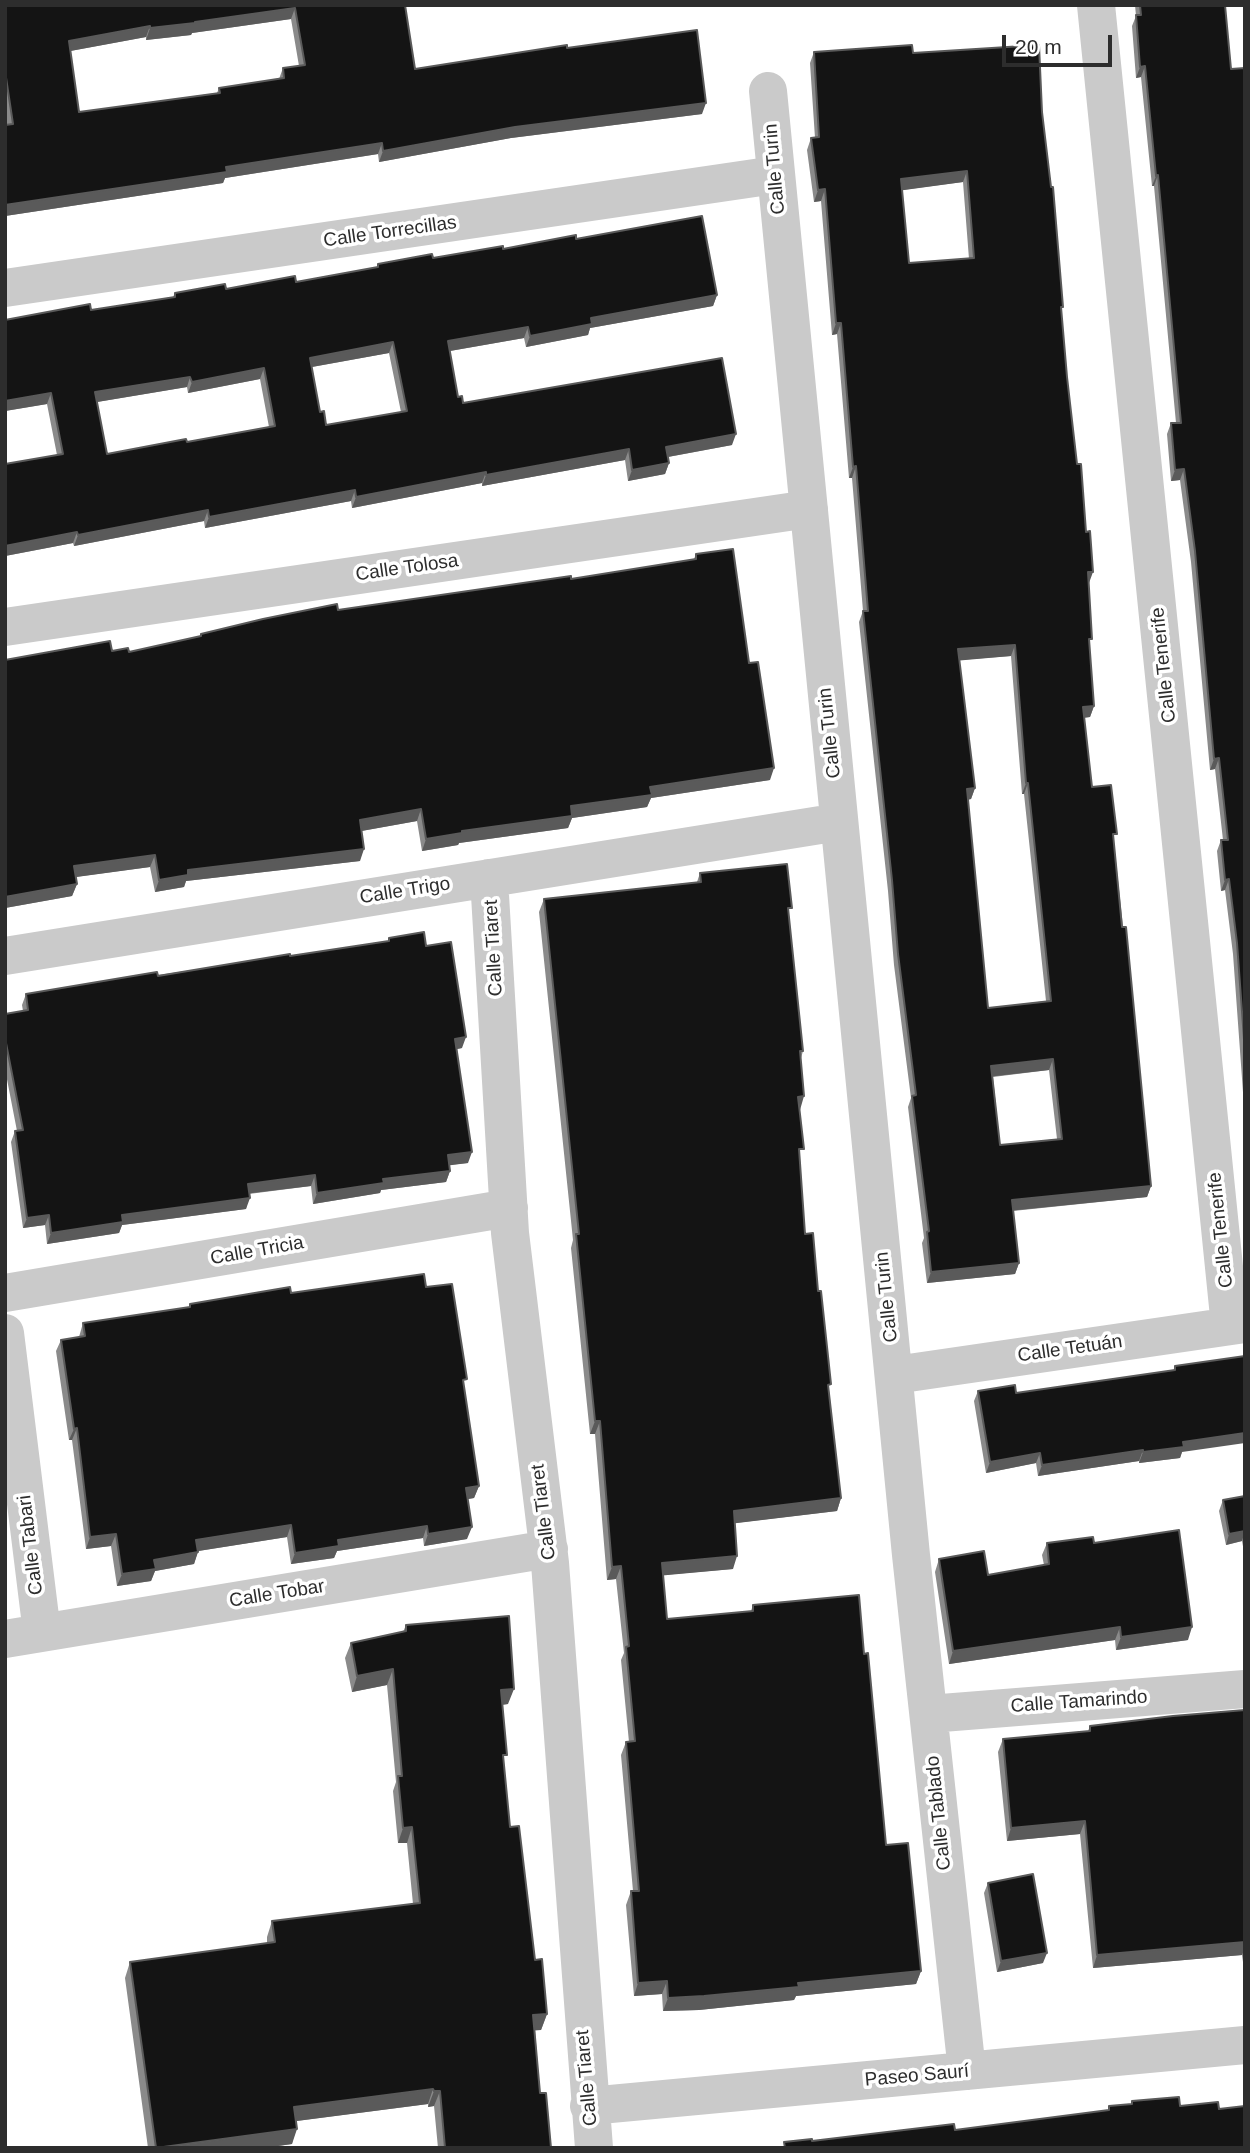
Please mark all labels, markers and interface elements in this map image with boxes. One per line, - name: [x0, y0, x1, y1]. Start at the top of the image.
- scale bar: [1005, 21, 1115, 65]
- text: 20 m: [1015, 35, 1062, 58]
- street label: Calle Turin: [760, 123, 790, 215]
- street label: Calle Torrecillas: [322, 211, 458, 253]
- street label: Calle Tolosa: [354, 550, 460, 586]
- street label: Calle Tenerife: [1147, 606, 1181, 724]
- street label: Calle Turin: [814, 686, 846, 780]
- street label: Calle Trigo: [358, 873, 452, 909]
- street label: Calle Tiaret: [480, 899, 508, 997]
- street label: Calle Tenerife: [1204, 1171, 1238, 1289]
- street label: Calle Tricia: [209, 1232, 305, 1270]
- street label: Calle Turin: [871, 1250, 903, 1344]
- street label: Calle Tetuán: [1016, 1330, 1124, 1368]
- street label: Calle Tiaret: [527, 1463, 561, 1561]
- street label: Calle Tabari: [14, 1494, 48, 1596]
- street label: Calle Tobar: [228, 1575, 326, 1613]
- street label: Calle Tamarindo: [1010, 1686, 1148, 1718]
- street label: Calle Tablado: [922, 1755, 956, 1871]
- street label: Calle Tiaret: [571, 2029, 603, 2127]
- street label: Paseo Saurí: [864, 2060, 970, 2092]

